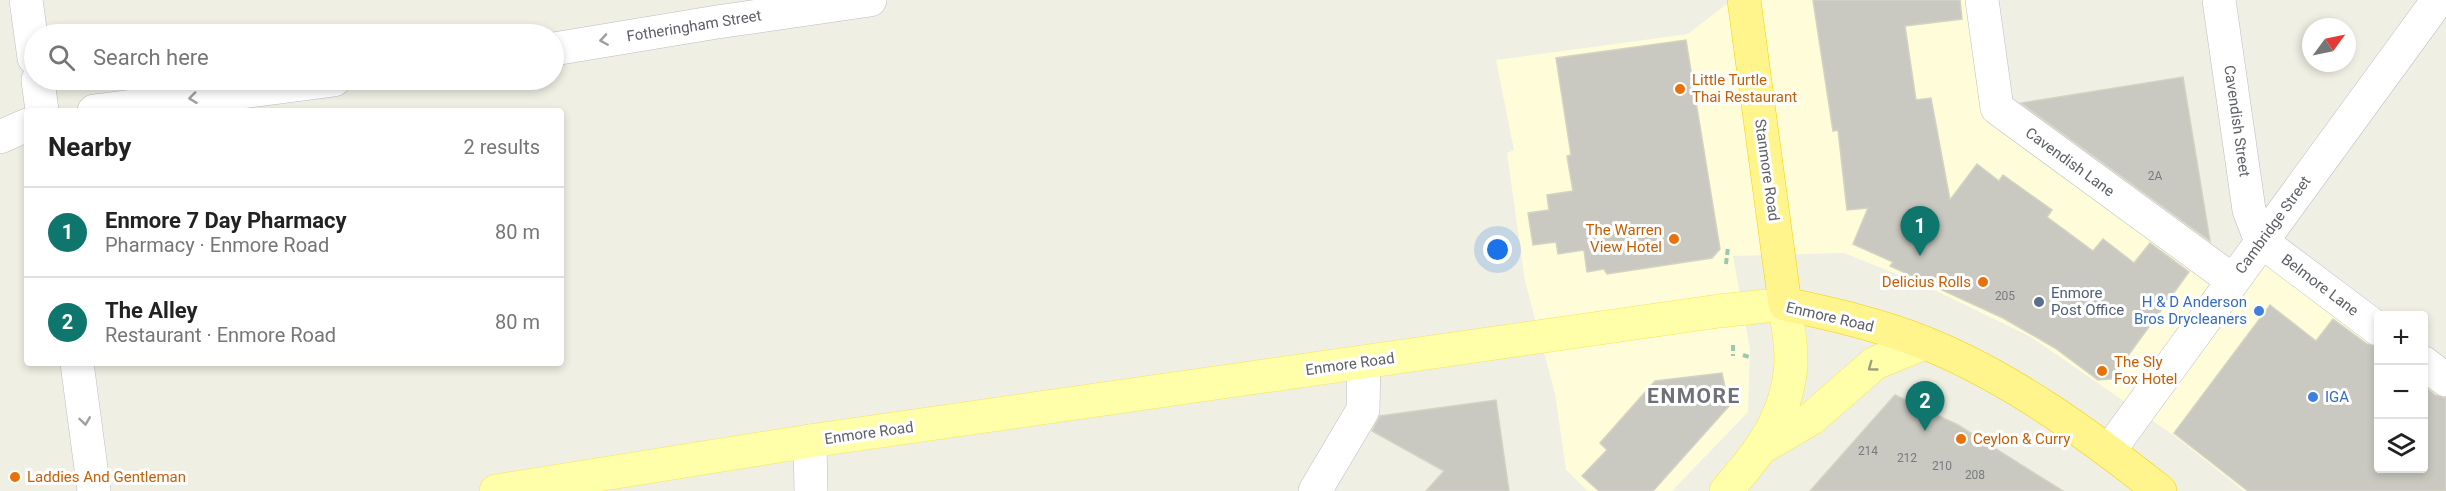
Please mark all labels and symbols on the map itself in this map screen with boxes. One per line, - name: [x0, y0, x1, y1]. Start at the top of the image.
- street label: Fotheringham Street: [625, 6, 763, 46]
- north arrow: [2302, 18, 2356, 72]
- one-way arrow: [600, 34, 609, 46]
- street label: Cavendish Street: [2220, 64, 2254, 178]
- place label: Little Turtle Thai Restaurant: [1692, 71, 1797, 106]
- marker: Little Turtle Thai Restaurant: [1673, 82, 1687, 96]
- one-way arrow: [188, 91, 198, 104]
- street label: Stanmore Road: [1751, 118, 1783, 222]
- street label: Cavendish Lane: [2022, 124, 2118, 200]
- house number: 2A: [2148, 169, 2162, 183]
- street label: Cambridge Street: [2232, 173, 2315, 277]
- pin: 1: [1900, 206, 1940, 256]
- place label: The Warren View Hotel: [1586, 221, 1662, 256]
- marker: The Warren View Hotel: [1667, 232, 1681, 246]
- your location: [1483, 235, 1512, 264]
- street label: Belmore Lane: [2278, 250, 2362, 320]
- place label: Delicius Rolls: [1882, 273, 1971, 291]
- marker: Delicius Rolls: [1976, 275, 1990, 289]
- place label: Enmore Post Office: [2051, 284, 2124, 319]
- house number: 205: [1995, 289, 2015, 303]
- place label: H & D Anderson Bros Drycleaners: [2134, 293, 2247, 328]
- marker: Enmore Post Office: [2032, 295, 2046, 309]
- street label: Enmore Road: [1784, 298, 1876, 336]
- marker: H & D Anderson Bros Drycleaners: [2252, 304, 2266, 318]
- street label: Enmore Road: [1304, 349, 1396, 379]
- place label: The Sly Fox Hotel: [2114, 353, 2177, 388]
- one-way arrow: [1867, 360, 1878, 371]
- marker: The Sly Fox Hotel: [2095, 364, 2109, 378]
- pin: 2: [1906, 382, 1944, 431]
- district label: ENMORE: [1647, 384, 1741, 408]
- place label: IGA: [2325, 388, 2349, 406]
- marker: IGA: [2306, 390, 2320, 404]
- one-way arrow: [78, 416, 90, 426]
- street label: Enmore Road: [823, 418, 915, 448]
- place label: Ceylon & Curry: [1973, 430, 2070, 448]
- marker: Ceylon & Curry: [1954, 432, 1968, 446]
- house number: 214: [1858, 444, 1878, 458]
- house number: 212: [1897, 451, 1917, 465]
- house number: 210: [1932, 459, 1952, 473]
- place label: Laddies And Gentleman: [27, 468, 186, 486]
- house number: 208: [1965, 468, 1985, 482]
- marker: Laddies And Gentleman: [8, 470, 22, 484]

